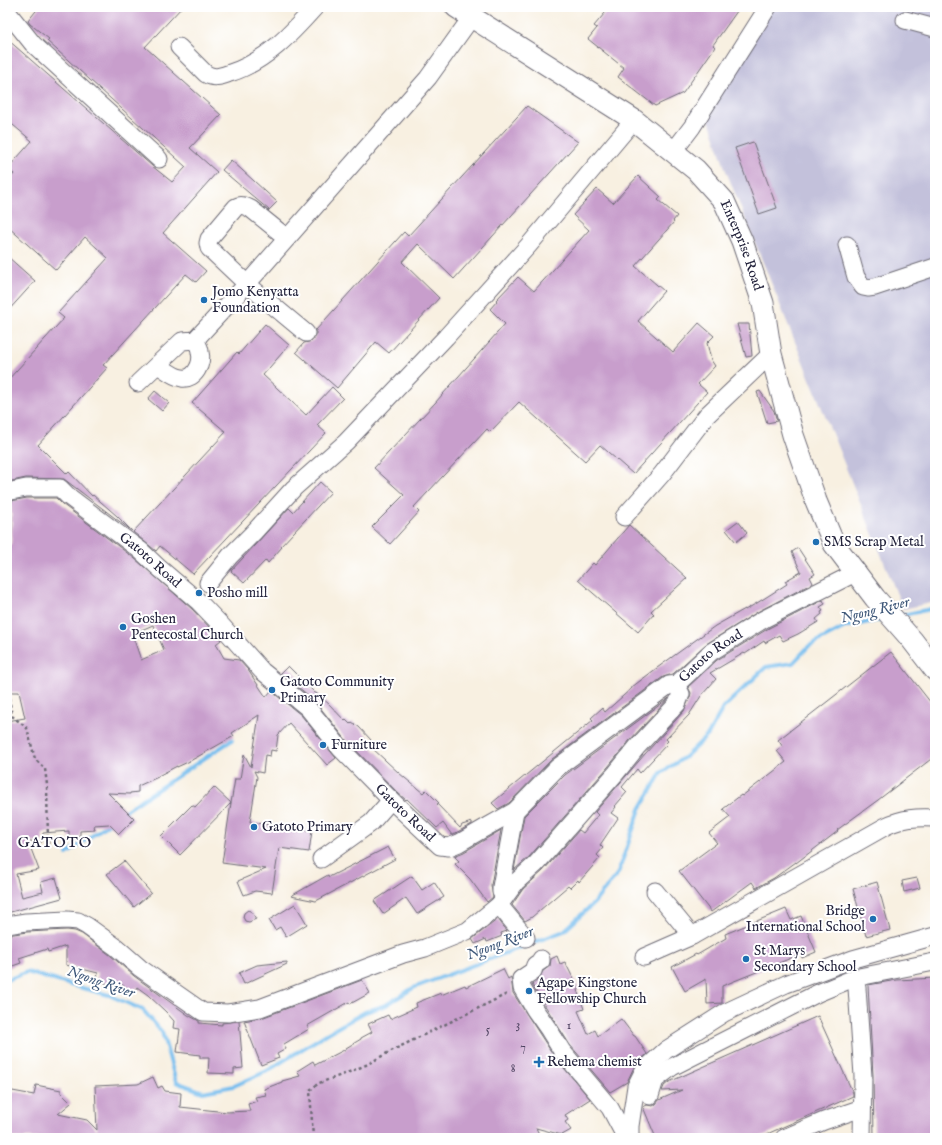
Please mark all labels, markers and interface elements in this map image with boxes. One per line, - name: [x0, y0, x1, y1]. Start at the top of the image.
- street label: Enterprise Road: [716, 197, 767, 294]
- place label: Jomo Kenyatta Foundation: [210, 283, 300, 317]
- marker: Jomo Kenyatta Foundation: [199, 295, 209, 305]
- street label: Gatoto Road: [115, 528, 185, 592]
- place label: SMS Scrap Metal: [824, 533, 924, 551]
- marker: SMS Scrap Metal: [811, 537, 821, 547]
- place label: Posho mill: [207, 584, 268, 602]
- marker: Posho mill: [194, 588, 204, 598]
- water label: Ngong River: [839, 592, 913, 629]
- place label: Goshen Pentecostal Church: [131, 610, 244, 644]
- marker: Goshen Pentecostal Church: [118, 622, 128, 632]
- street label: Gatoto Road: [675, 625, 746, 687]
- place label: Gatoto Community Primary: [280, 673, 394, 707]
- marker: Gatoto Community Primary: [267, 685, 277, 695]
- place label: Furniture: [331, 736, 388, 754]
- marker: Furniture: [318, 740, 328, 750]
- street label: Gatoto Road: [371, 780, 439, 846]
- place label: Gatoto Primary: [262, 818, 353, 836]
- marker: Gatoto Primary: [249, 822, 259, 832]
- district label: GATOTO: [18, 833, 92, 852]
- place label: Bridge International School: [746, 902, 866, 936]
- marker: Bridge International School: [868, 914, 878, 924]
- water label: Ngong River: [464, 921, 537, 965]
- place label: St Marys Secondary School: [754, 942, 857, 976]
- marker: St Marys Secondary School: [741, 954, 751, 964]
- water label: Ngong River: [64, 962, 138, 1004]
- place label: Agape Kingstone Fellowship Church: [536, 974, 647, 1008]
- marker: Agape Kingstone Fellowship Church: [524, 986, 534, 996]
- house number: 3: [516, 1017, 520, 1032]
- house number: 1: [567, 1018, 571, 1033]
- house number: 5: [486, 1022, 491, 1037]
- house number: 7: [520, 1040, 526, 1055]
- place label: Rehema chemist: [547, 1053, 642, 1071]
- marker: Rehema chemist: [534, 1057, 544, 1067]
- house number: 8: [511, 1061, 516, 1076]

